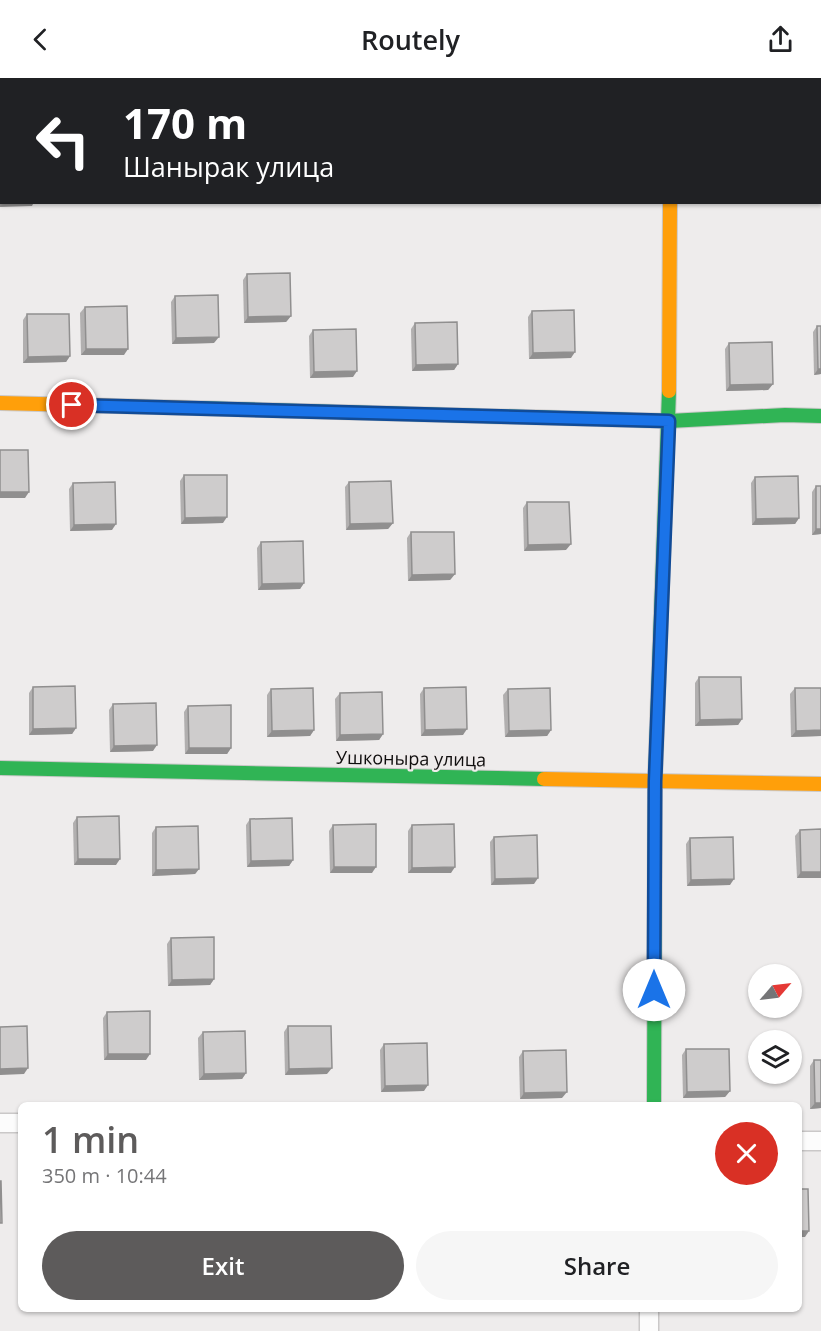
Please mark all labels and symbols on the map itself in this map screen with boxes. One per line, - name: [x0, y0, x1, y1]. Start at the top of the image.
- pin: [46, 379, 97, 430]
- street label: Ушконыра улица: [336, 745, 486, 771]
- position arrow: [622, 958, 686, 1022]
- north arrow: [748, 964, 802, 1018]

